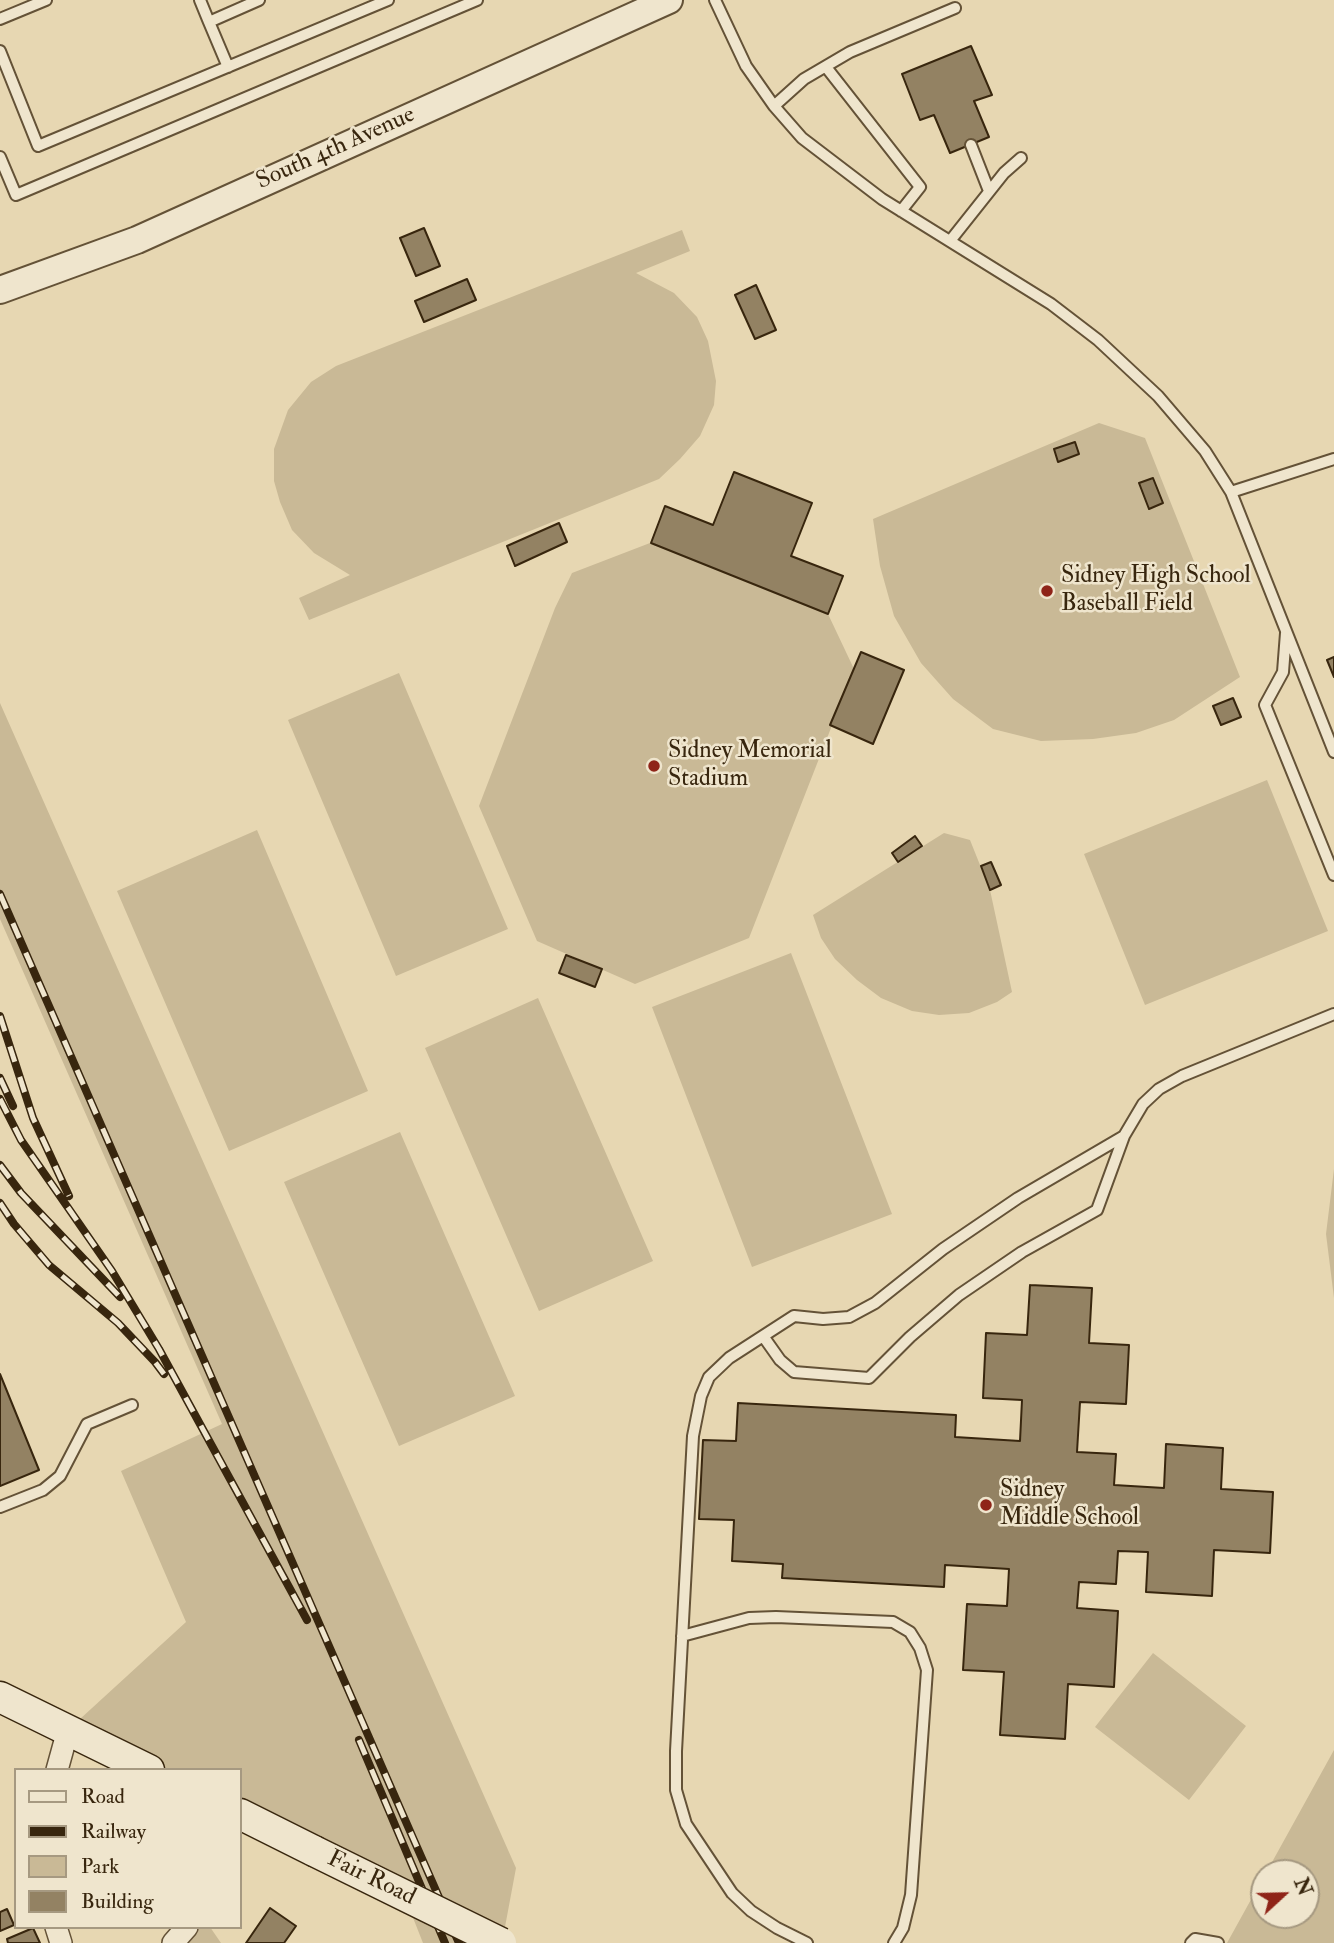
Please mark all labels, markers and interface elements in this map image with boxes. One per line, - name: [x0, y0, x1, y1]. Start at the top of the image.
- street label: South 4th Avenue: [252, 101, 420, 197]
- place label: Sidney High School Baseball Field: [1061, 563, 1251, 619]
- marker: Sidney High School Baseball Field: [1039, 583, 1055, 599]
- place label: Sidney Memorial Stadium: [668, 738, 832, 794]
- marker: Sidney Memorial Stadium: [646, 758, 662, 774]
- place label: Sidney Middle School: [1000, 1477, 1139, 1533]
- marker: Sidney Middle School: [978, 1497, 994, 1513]
- legend: [14, 1768, 242, 1929]
- text: Road: [81, 1783, 125, 1810]
- text: Railway: [81, 1818, 146, 1845]
- street label: Fair Road: [322, 1845, 420, 1913]
- text: Park: [81, 1853, 119, 1880]
- north arrow: [1250, 1859, 1320, 1929]
- text: N: [1288, 1874, 1317, 1899]
- text: Building: [81, 1888, 154, 1915]

